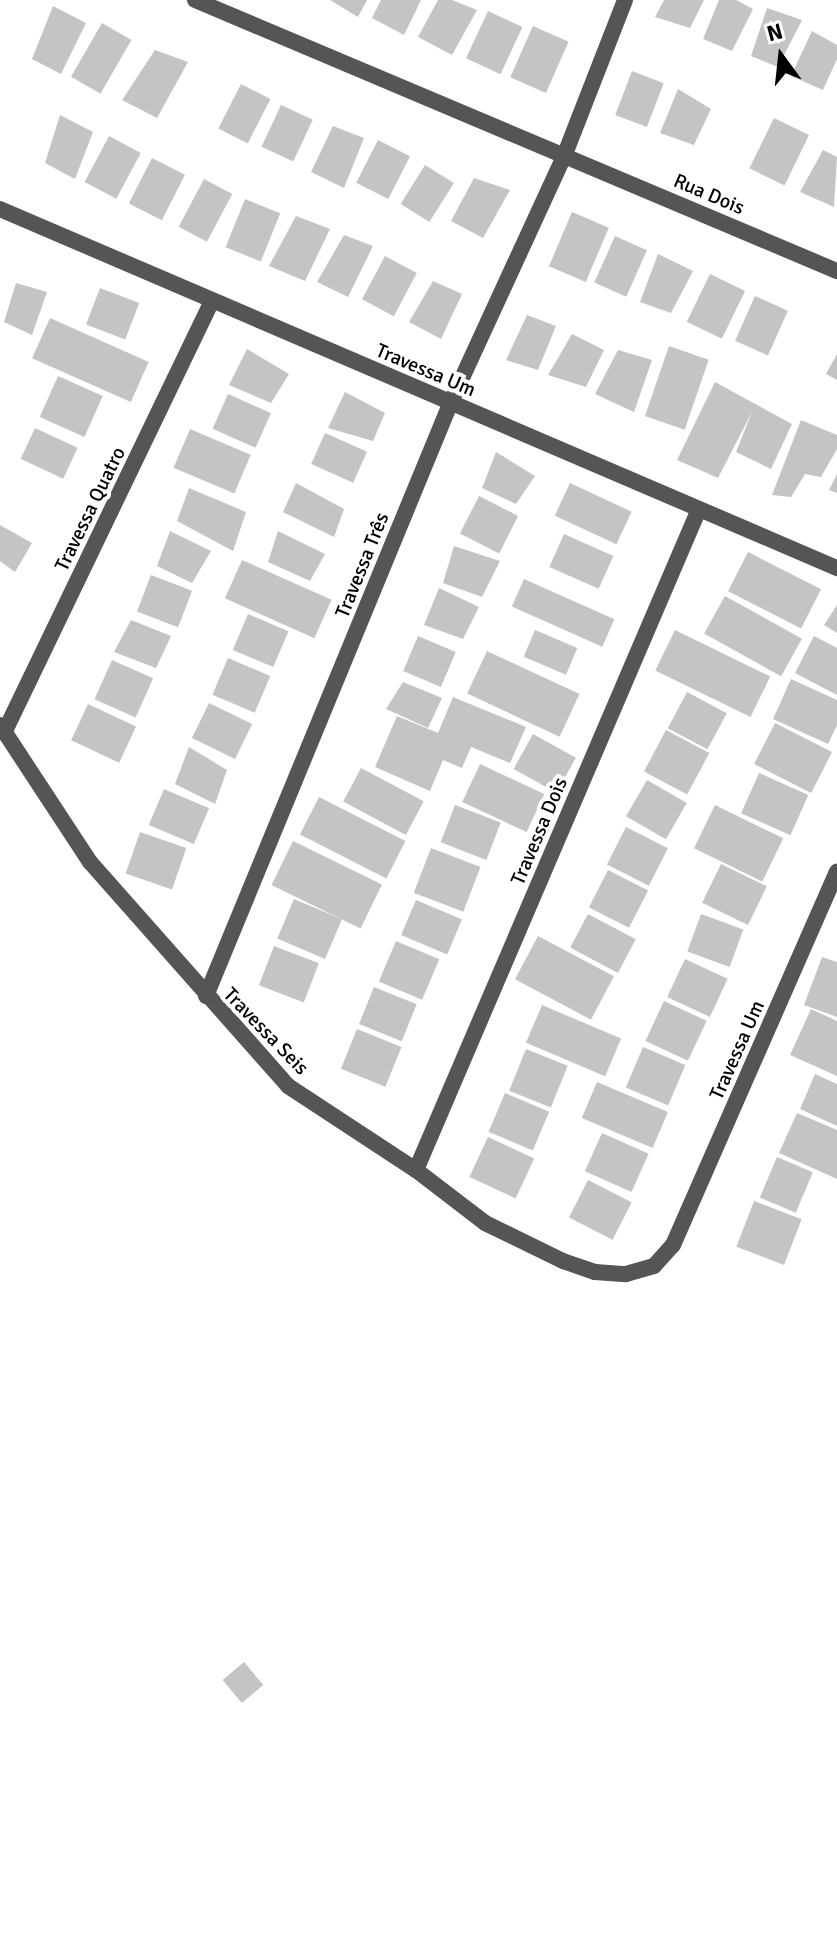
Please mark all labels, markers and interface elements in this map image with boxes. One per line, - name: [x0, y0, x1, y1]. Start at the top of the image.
- north arrow: [741, 16, 821, 96]
- text: N: [764, 17, 786, 47]
- street label: Rua Dois: [670, 168, 748, 220]
- street label: Travessa Um: [372, 338, 480, 402]
- street label: Travessa Quatro: [50, 443, 130, 575]
- street label: Travessa Três: [330, 509, 394, 621]
- street label: Travessa Dois: [506, 774, 572, 888]
- street label: Travessa Seis: [218, 982, 314, 1080]
- street label: Travessa Um: [704, 997, 770, 1103]

